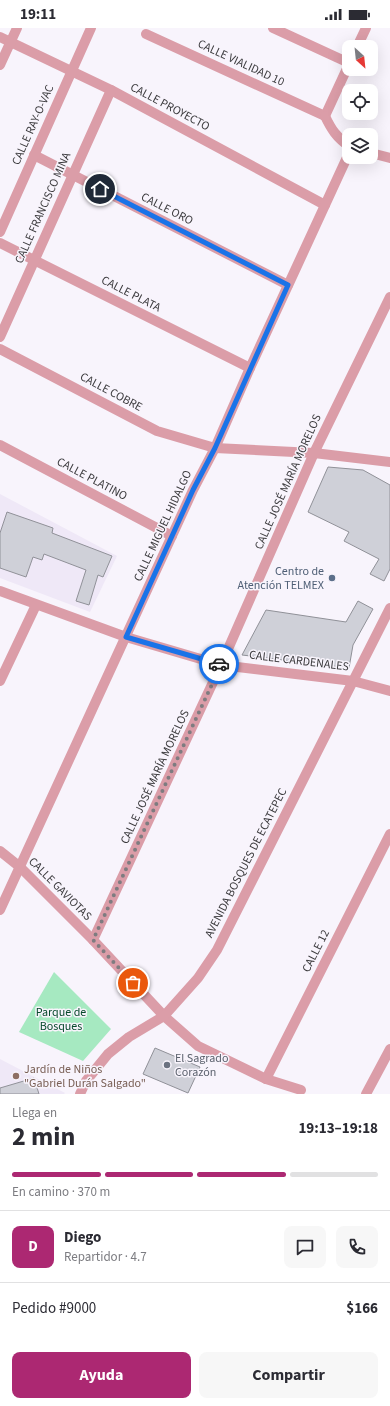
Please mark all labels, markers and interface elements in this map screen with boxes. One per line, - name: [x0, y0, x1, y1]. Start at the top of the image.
- text: 19:11: [20, 4, 56, 25]
- street label: CALLE VIALIDAD 10: [195, 35, 287, 91]
- north arrow: [342, 40, 378, 76]
- map controls: [342, 40, 378, 164]
- street label: CALLE PROYECTO: [127, 79, 213, 135]
- street label: CALLE RAY-O-VAC: [8, 82, 58, 168]
- button: locate: [342, 84, 378, 120]
- button: layers: [342, 128, 378, 164]
- street label: CALLE FRANCISCO MINA: [11, 149, 75, 266]
- pin: [83, 172, 117, 206]
- icon: home: [89, 178, 111, 200]
- street label: CALLE ORO: [138, 189, 196, 229]
- street label: CALLE PLATA: [98, 272, 164, 316]
- street label: CALLE COBRE: [77, 368, 145, 416]
- street label: CALLE JOSÉ MARÍA MORELOS: [250, 412, 326, 552]
- street label: CALLE PLATINO: [54, 453, 130, 505]
- street label: CALLE MIGUEL HIDALGO: [130, 468, 196, 584]
- place label: Centro de Atención TELMEX: [238, 563, 324, 594]
- marker: Centro de Atención TELMEX: [327, 573, 337, 583]
- courier: [199, 644, 239, 684]
- street label: CALLE CARDENALES: [248, 646, 350, 676]
- icon: car: [208, 653, 230, 675]
- street label: CALLE JOSÉ MARÍA MORELOS: [116, 707, 194, 847]
- street label: AVENIDA BOSQUES DE ECATEPEC: [201, 785, 291, 941]
- street label: CALLE GAVIOTAS: [25, 854, 95, 924]
- street label: CALLE 12: [298, 927, 334, 975]
- pin: [116, 966, 150, 1000]
- icon: bag: [122, 972, 144, 994]
- park label: Parque de Bosques: [36, 1004, 86, 1035]
- place label: El Sagrado Corazón: [175, 1050, 228, 1081]
- marker: El Sagrado Corazón: [162, 1060, 172, 1070]
- place label: Jardín de Niños "Gabriel Durán Salgado": [24, 1061, 146, 1092]
- marker: Jardín de Niños "Gabriel Durán Salgado": [11, 1071, 21, 1081]
- text: Llega en: [12, 1104, 57, 1122]
- text: 2 min: [12, 1118, 75, 1155]
- text: 19:13–19:18: [298, 1118, 378, 1139]
- text: En camino · 370 m: [12, 1183, 110, 1201]
- button: chat: [284, 1226, 326, 1268]
- button: phone: [336, 1226, 378, 1268]
- text: Diego: [64, 1227, 101, 1248]
- text: D: [28, 1236, 38, 1257]
- text: Repartidor · 4.7: [64, 1248, 147, 1266]
- text: Pedido #9000: [12, 1298, 96, 1319]
- text: $166: [346, 1298, 378, 1319]
- button: Ayuda: [12, 1352, 191, 1398]
- button: Compartir: [199, 1352, 378, 1398]

